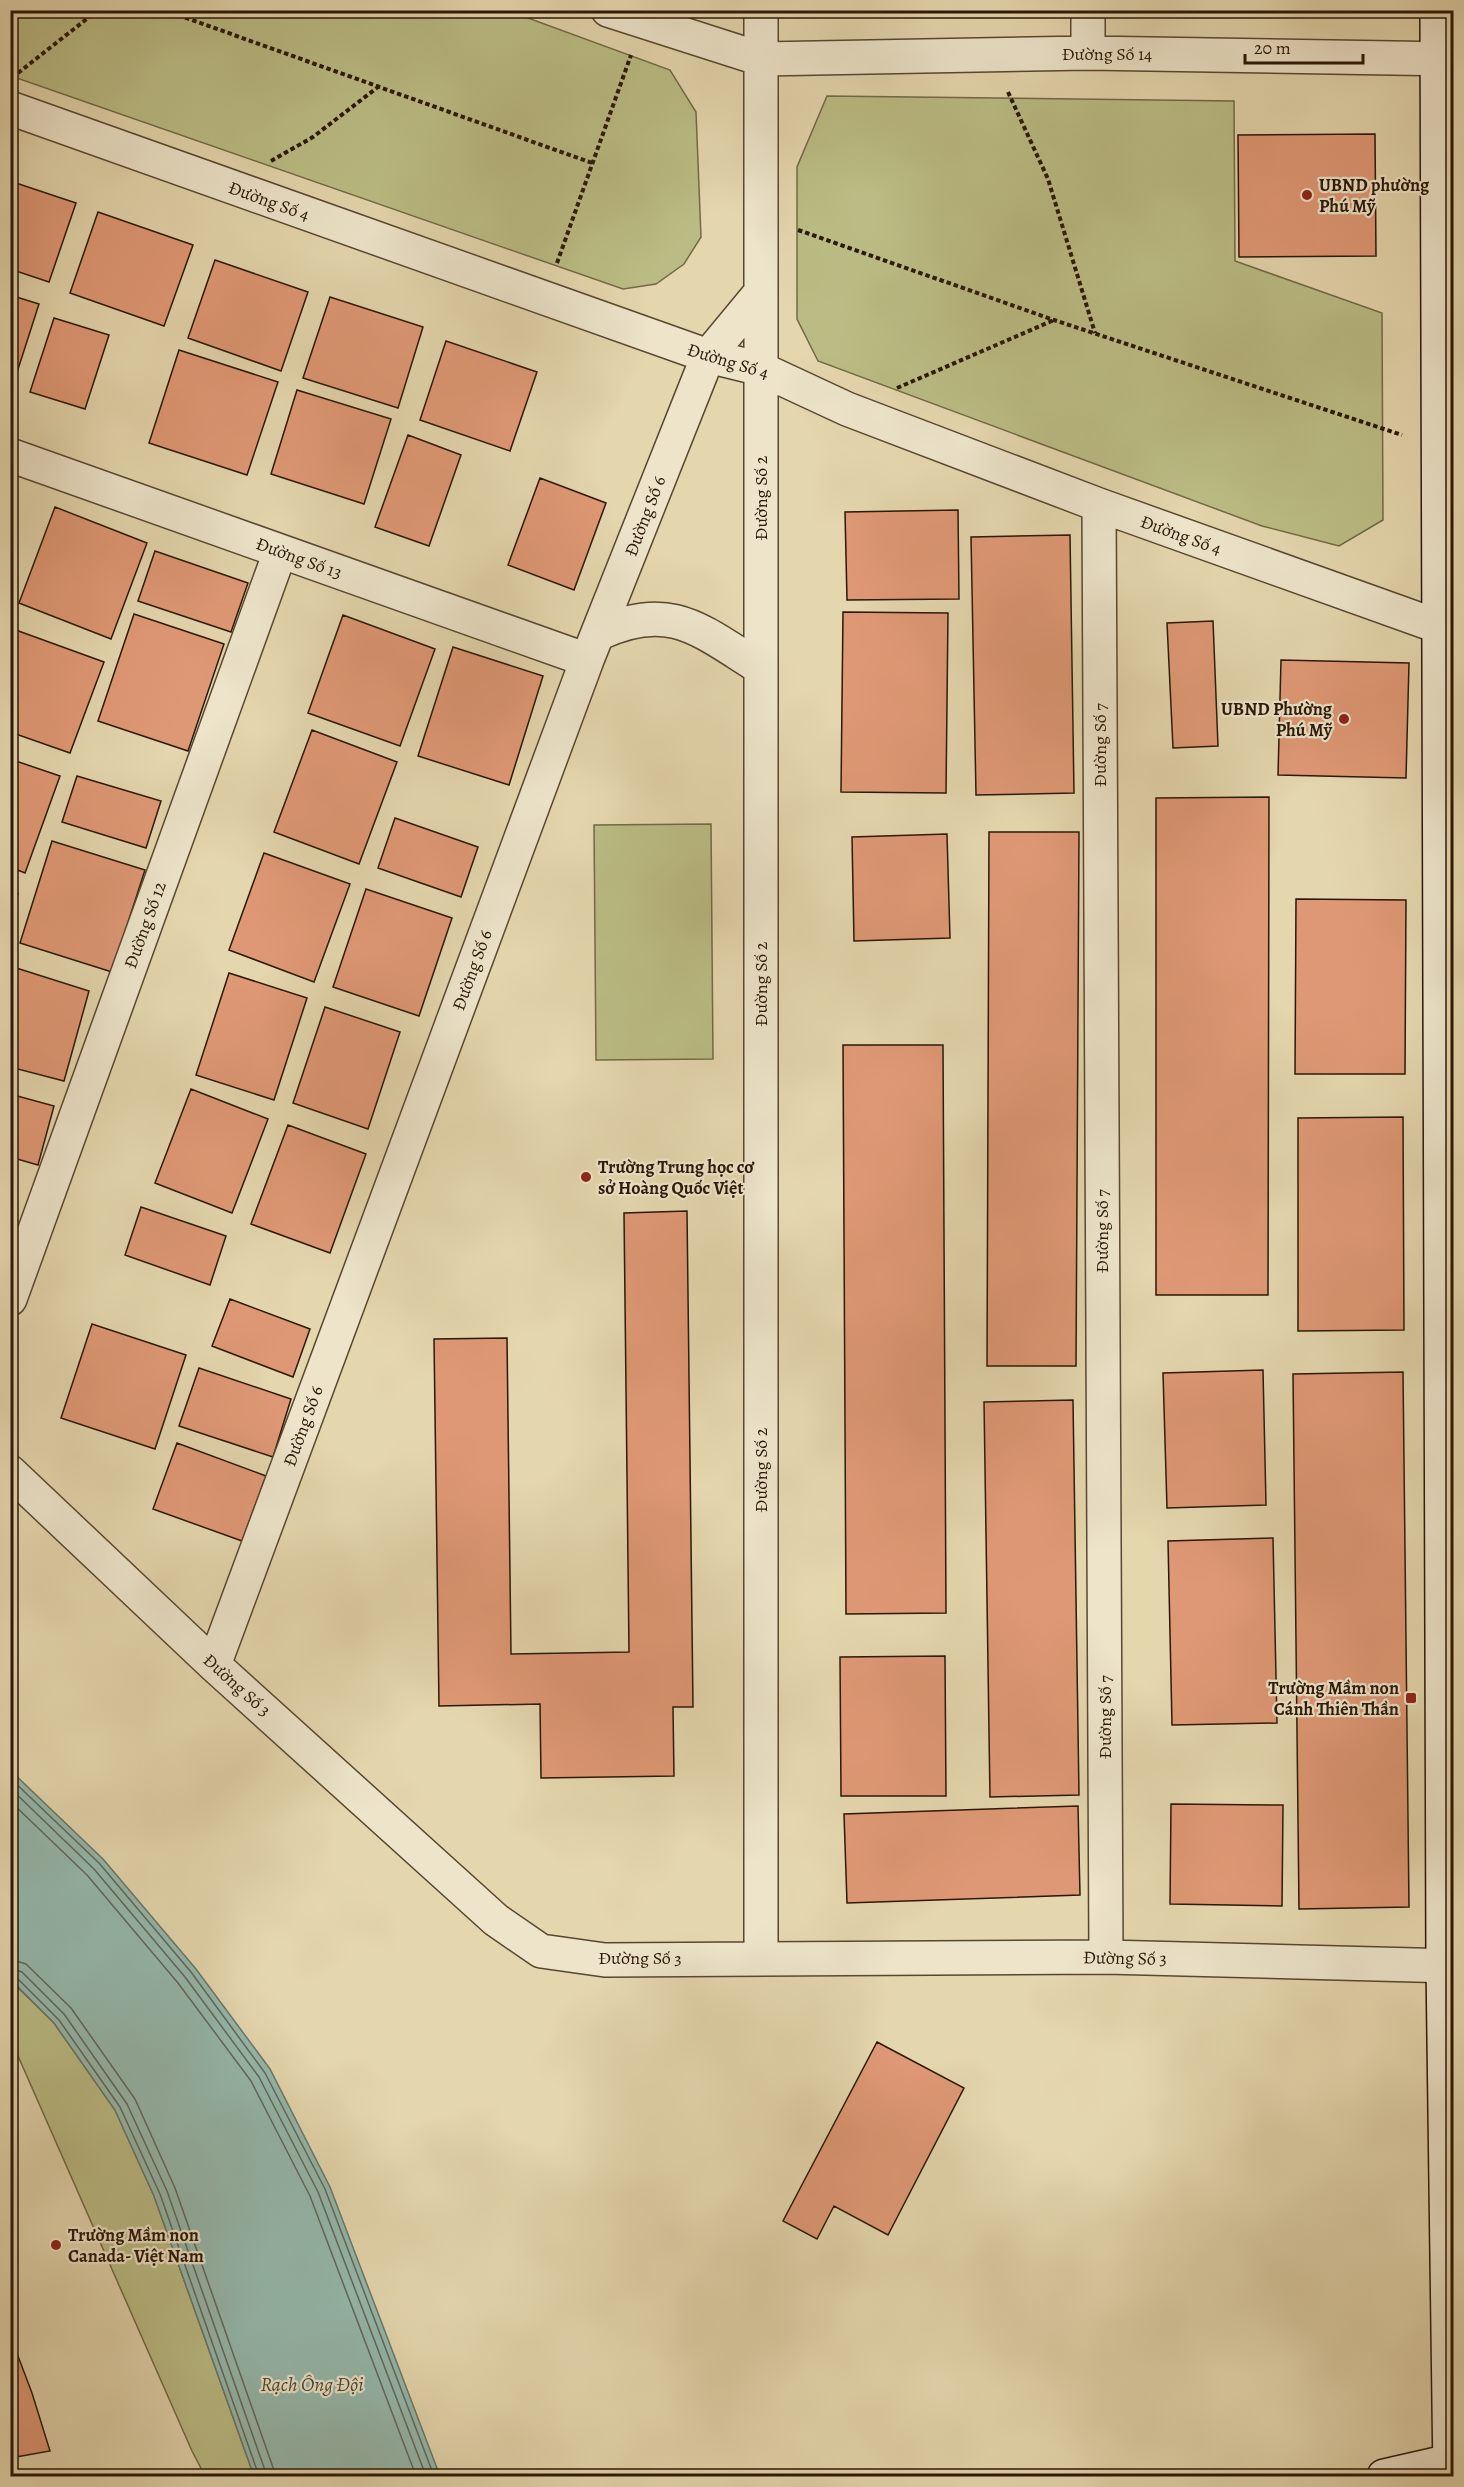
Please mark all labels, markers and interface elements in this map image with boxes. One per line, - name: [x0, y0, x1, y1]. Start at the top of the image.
- scale bar: [1245, 27, 1364, 65]
- text: 20 m: [1254, 36, 1291, 60]
- street label: Đường Số 14: [1062, 42, 1152, 66]
- place label: UBND phường Phú Mỹ: [1319, 173, 1430, 218]
- street label: Đường Số 4: [225, 175, 313, 227]
- marker: UBND phường Phú Mỹ: [1300, 188, 1314, 202]
- street label: Đường Số 4: [684, 337, 772, 385]
- street label: Đường Số 2: [749, 455, 773, 540]
- street label: Đường Số 6: [619, 472, 671, 560]
- street label: Đường Số 4: [1137, 509, 1225, 561]
- street label: Đường Số 13: [253, 531, 345, 585]
- place label: UBND Phường Phú Mỹ: [1221, 697, 1333, 742]
- street label: Đường Số 7: [1088, 703, 1112, 787]
- marker: UBND Phường Phú Mỹ: [1337, 712, 1351, 726]
- street label: Đường Số 12: [118, 878, 172, 972]
- street label: Đường Số 6: [446, 926, 498, 1014]
- street label: Đường Số 2: [749, 941, 773, 1026]
- place label: Trường Trung học cơ sở Hoàng Quốc Việt: [598, 1155, 755, 1200]
- marker: Trường Trung học cơ sở Hoàng Quốc Việt: [579, 1170, 593, 1184]
- street label: Đường Số 7: [1090, 1189, 1114, 1273]
- street label: Đường Số 6: [277, 1382, 329, 1470]
- street label: Đường Số 2: [749, 1427, 773, 1512]
- street label: Đường Số 3: [198, 1648, 276, 1722]
- street label: Đường Số 7: [1093, 1675, 1117, 1759]
- place label: Trường Mầm non Cánh Thiên Thần: [1268, 1676, 1399, 1721]
- marker: Trường Mầm non Cánh Thiên Thần: [1404, 1691, 1418, 1705]
- street label: Đường Số 3: [1083, 1945, 1167, 1971]
- street label: Đường Số 3: [598, 1946, 682, 1970]
- place label: Trường Mầm non Canada- Việt Nam: [68, 2223, 204, 2268]
- marker: Trường Mầm non Canada- Việt Nam: [49, 2238, 63, 2252]
- water label: Rạch Ông Đội: [261, 2371, 363, 2398]

